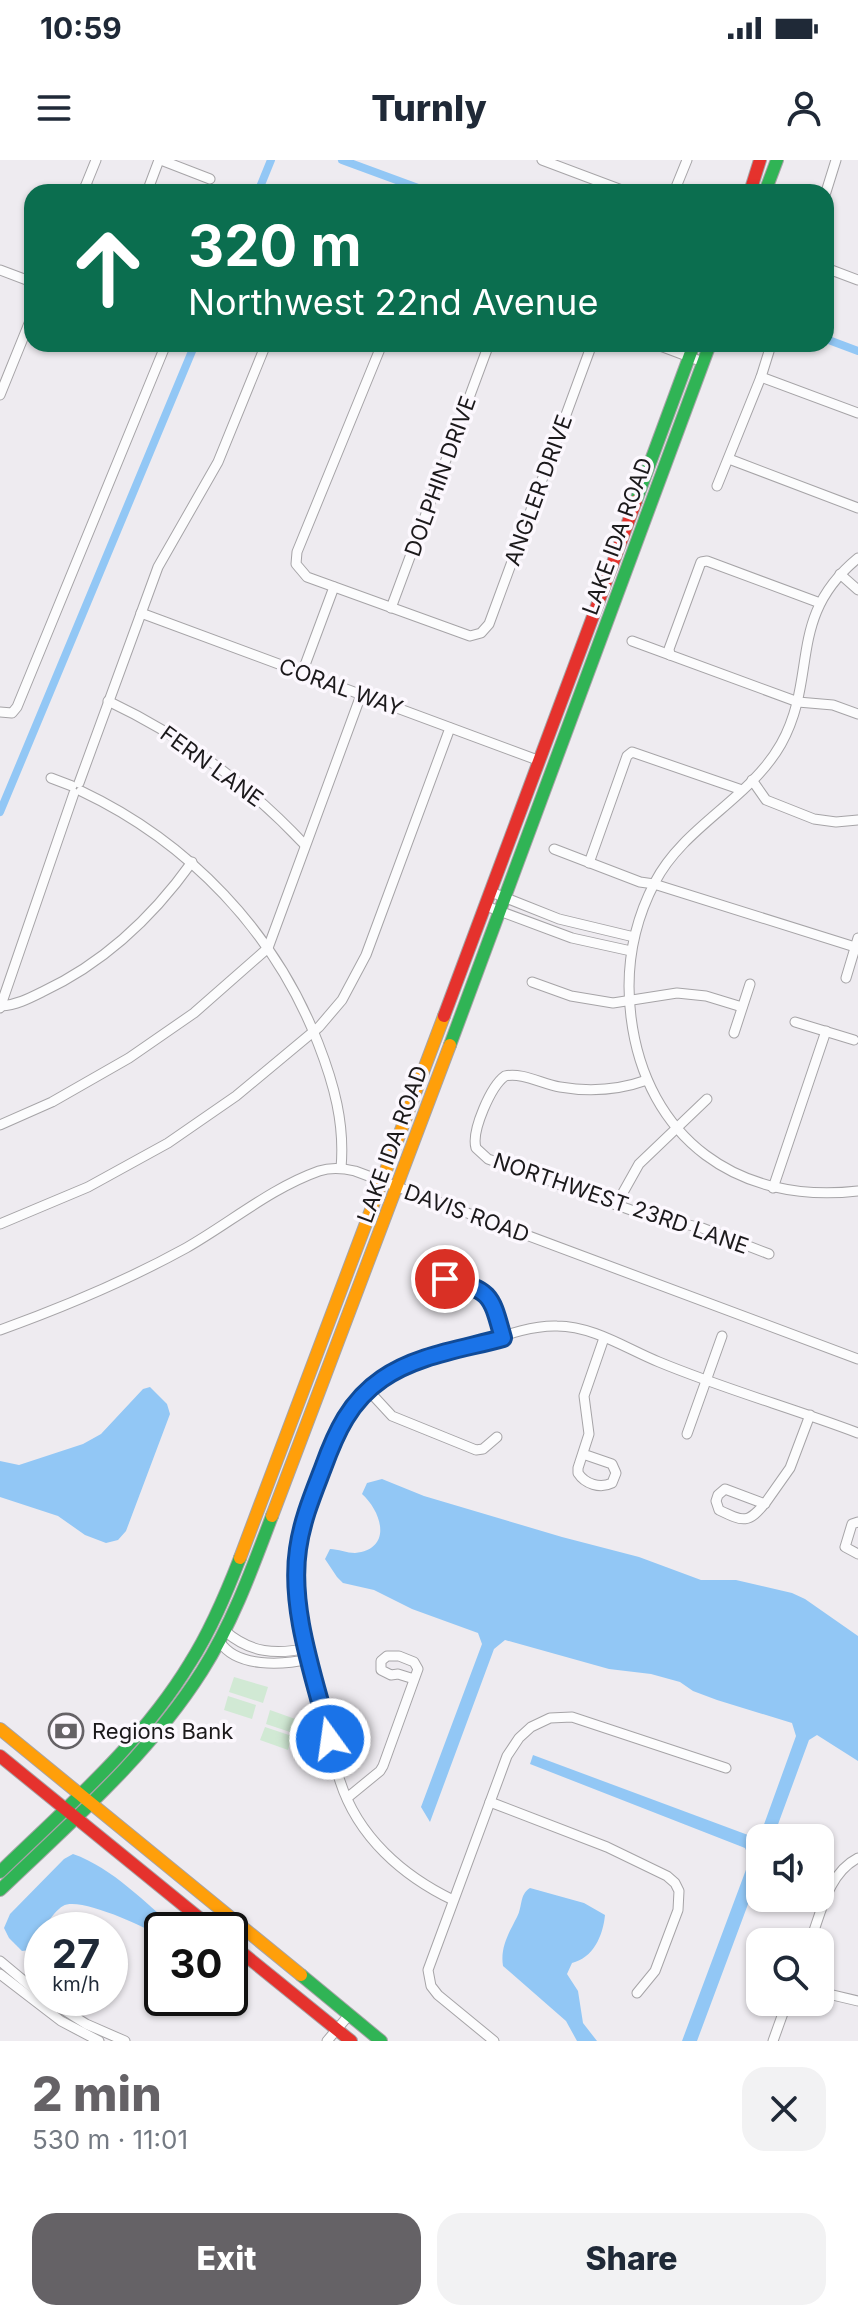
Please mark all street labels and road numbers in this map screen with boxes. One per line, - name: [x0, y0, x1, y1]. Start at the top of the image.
- street label: DOLPHIN DRIVE: [399, 392, 481, 560]
- street label: ANGLER DRIVE: [499, 411, 577, 569]
- street label: LAKE IDA ROAD: [576, 454, 658, 618]
- street label: CORAL WAY: [276, 653, 406, 721]
- street label: FERN LANE: [156, 720, 268, 812]
- street label: LAKE IDA ROAD: [351, 1062, 433, 1226]
- street label: NORTHWEST 23RD LANE: [490, 1147, 752, 1259]
- street label: DAVIS ROAD: [401, 1178, 533, 1248]

